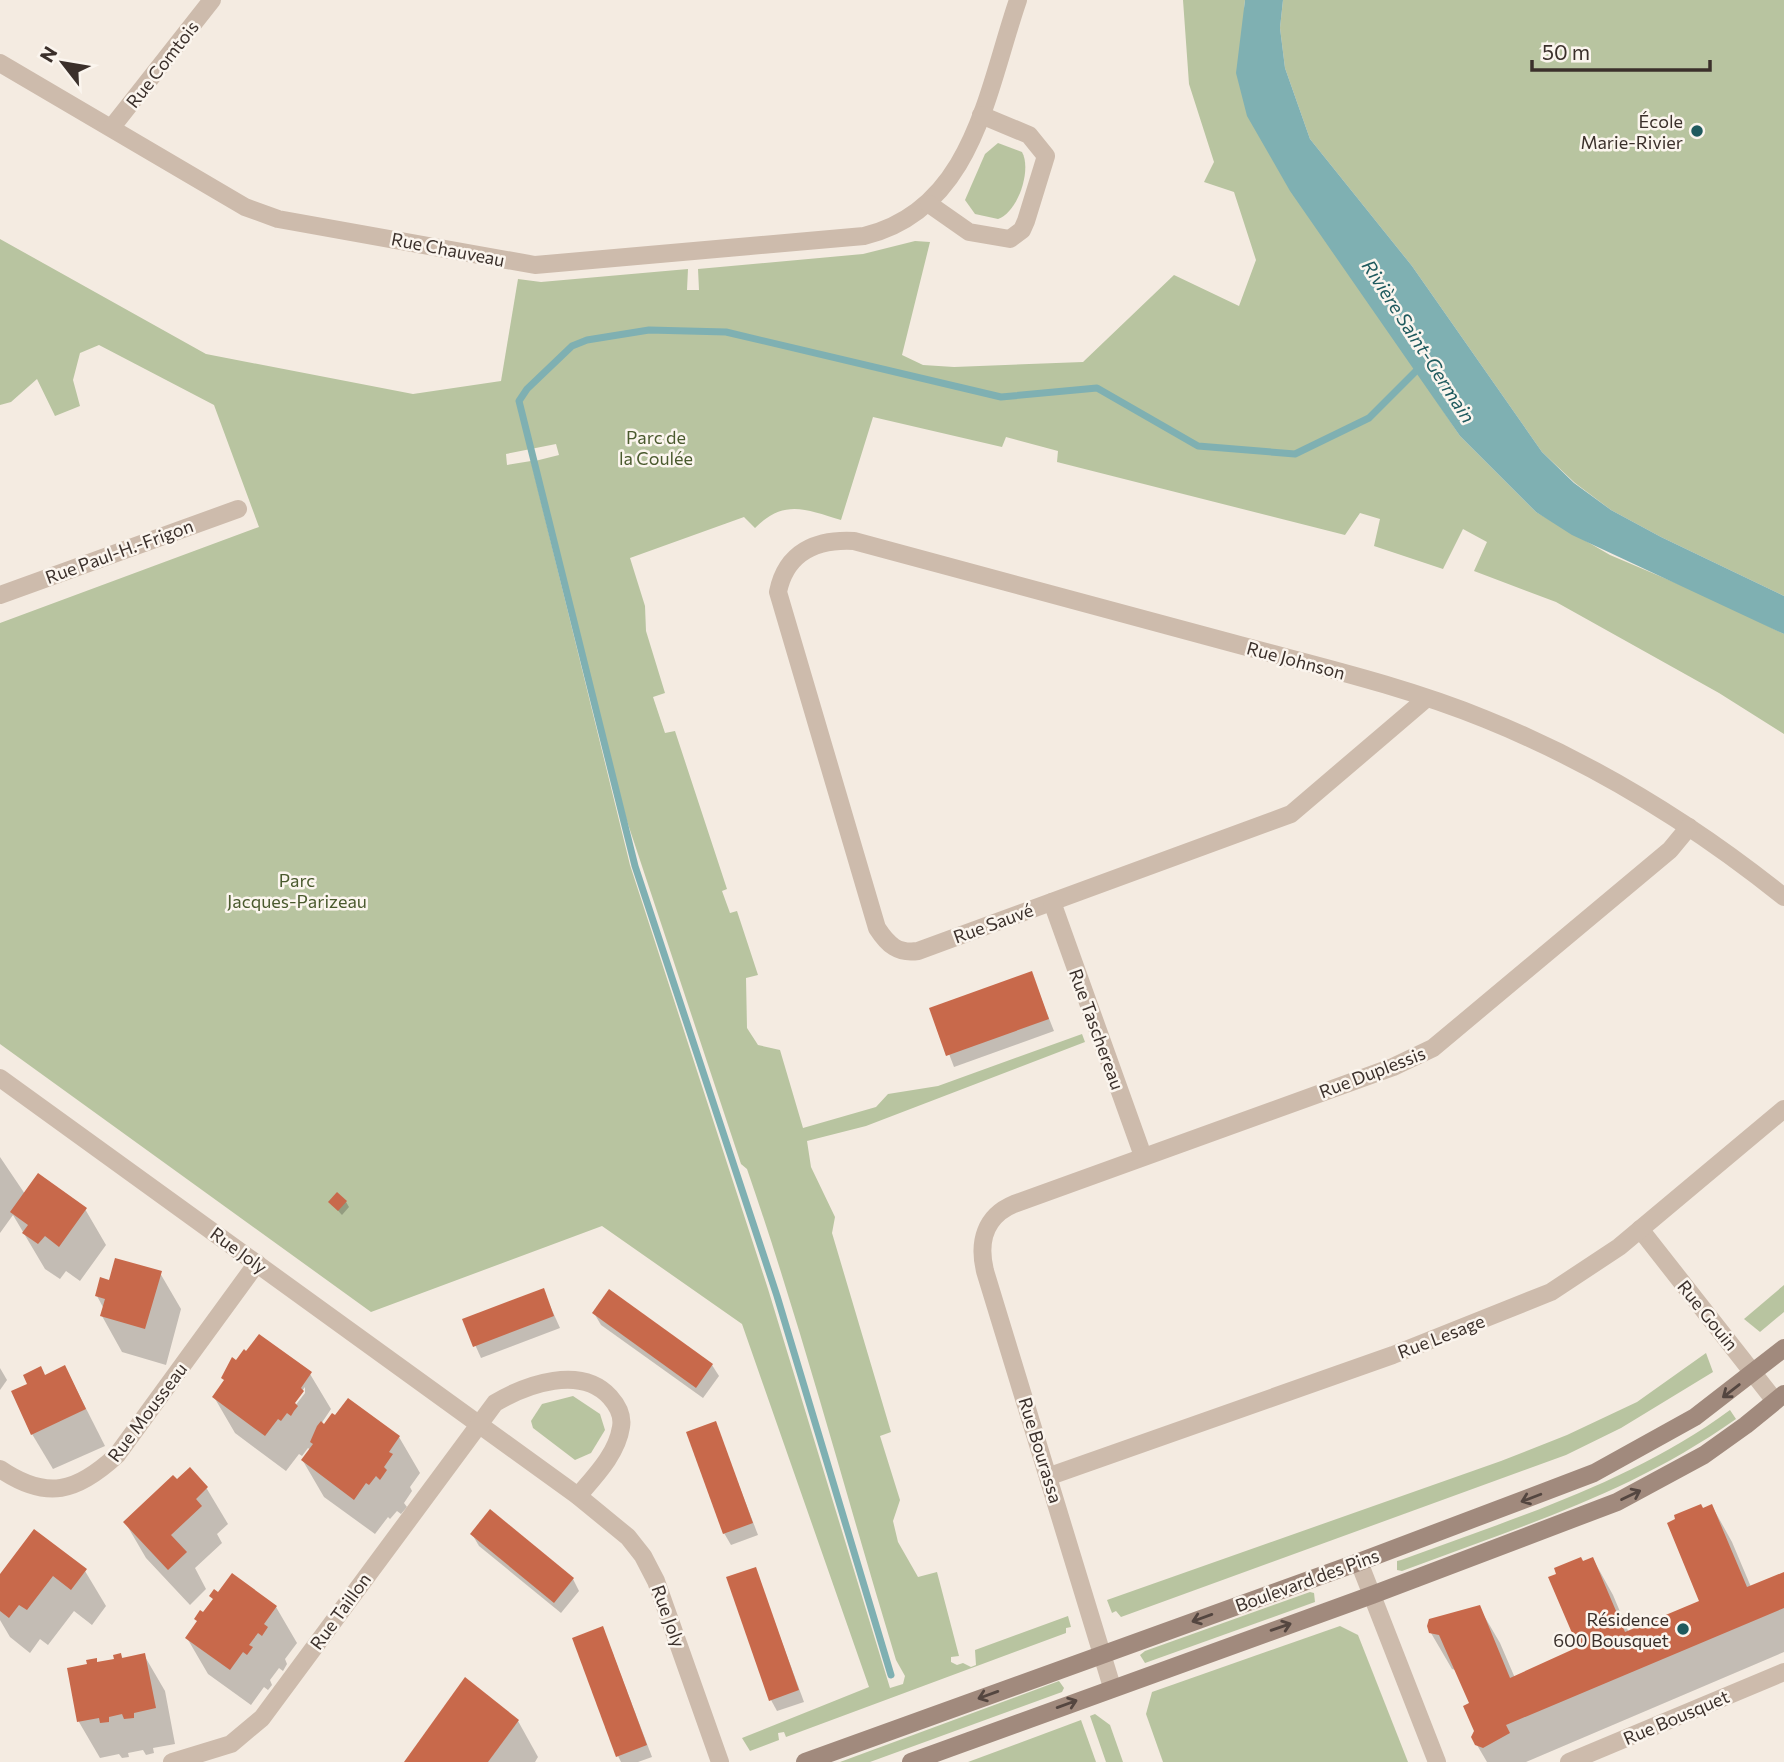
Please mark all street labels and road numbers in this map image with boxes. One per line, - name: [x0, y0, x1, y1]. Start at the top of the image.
- street label: Rue Comtois: [121, 16, 203, 112]
- street label: Rue Chauveau: [389, 227, 507, 271]
- street label: Rue Paul-H.-Frigon: [42, 514, 196, 588]
- street label: Rue Johnson: [1244, 636, 1348, 684]
- street label: Rue Sauvé: [950, 898, 1036, 948]
- street label: Rue Taschereau: [1065, 966, 1129, 1092]
- street label: Rue Duplessis: [1316, 1042, 1428, 1102]
- street label: Rue Joly: [206, 1222, 272, 1278]
- street label: Rue Gouin: [1673, 1275, 1743, 1355]
- street label: Rue Lesage: [1394, 1309, 1488, 1363]
- street label: Rue Mousseau: [103, 1358, 191, 1466]
- street label: Rue Bourassa: [1014, 1394, 1068, 1506]
- street label: Boulevard des Pins: [1232, 1544, 1382, 1616]
- street label: Rue Taillon: [305, 1568, 375, 1654]
- street label: Rue Joly: [648, 1582, 690, 1650]
- street label: Rue Bousquet: [1620, 1685, 1732, 1749]

